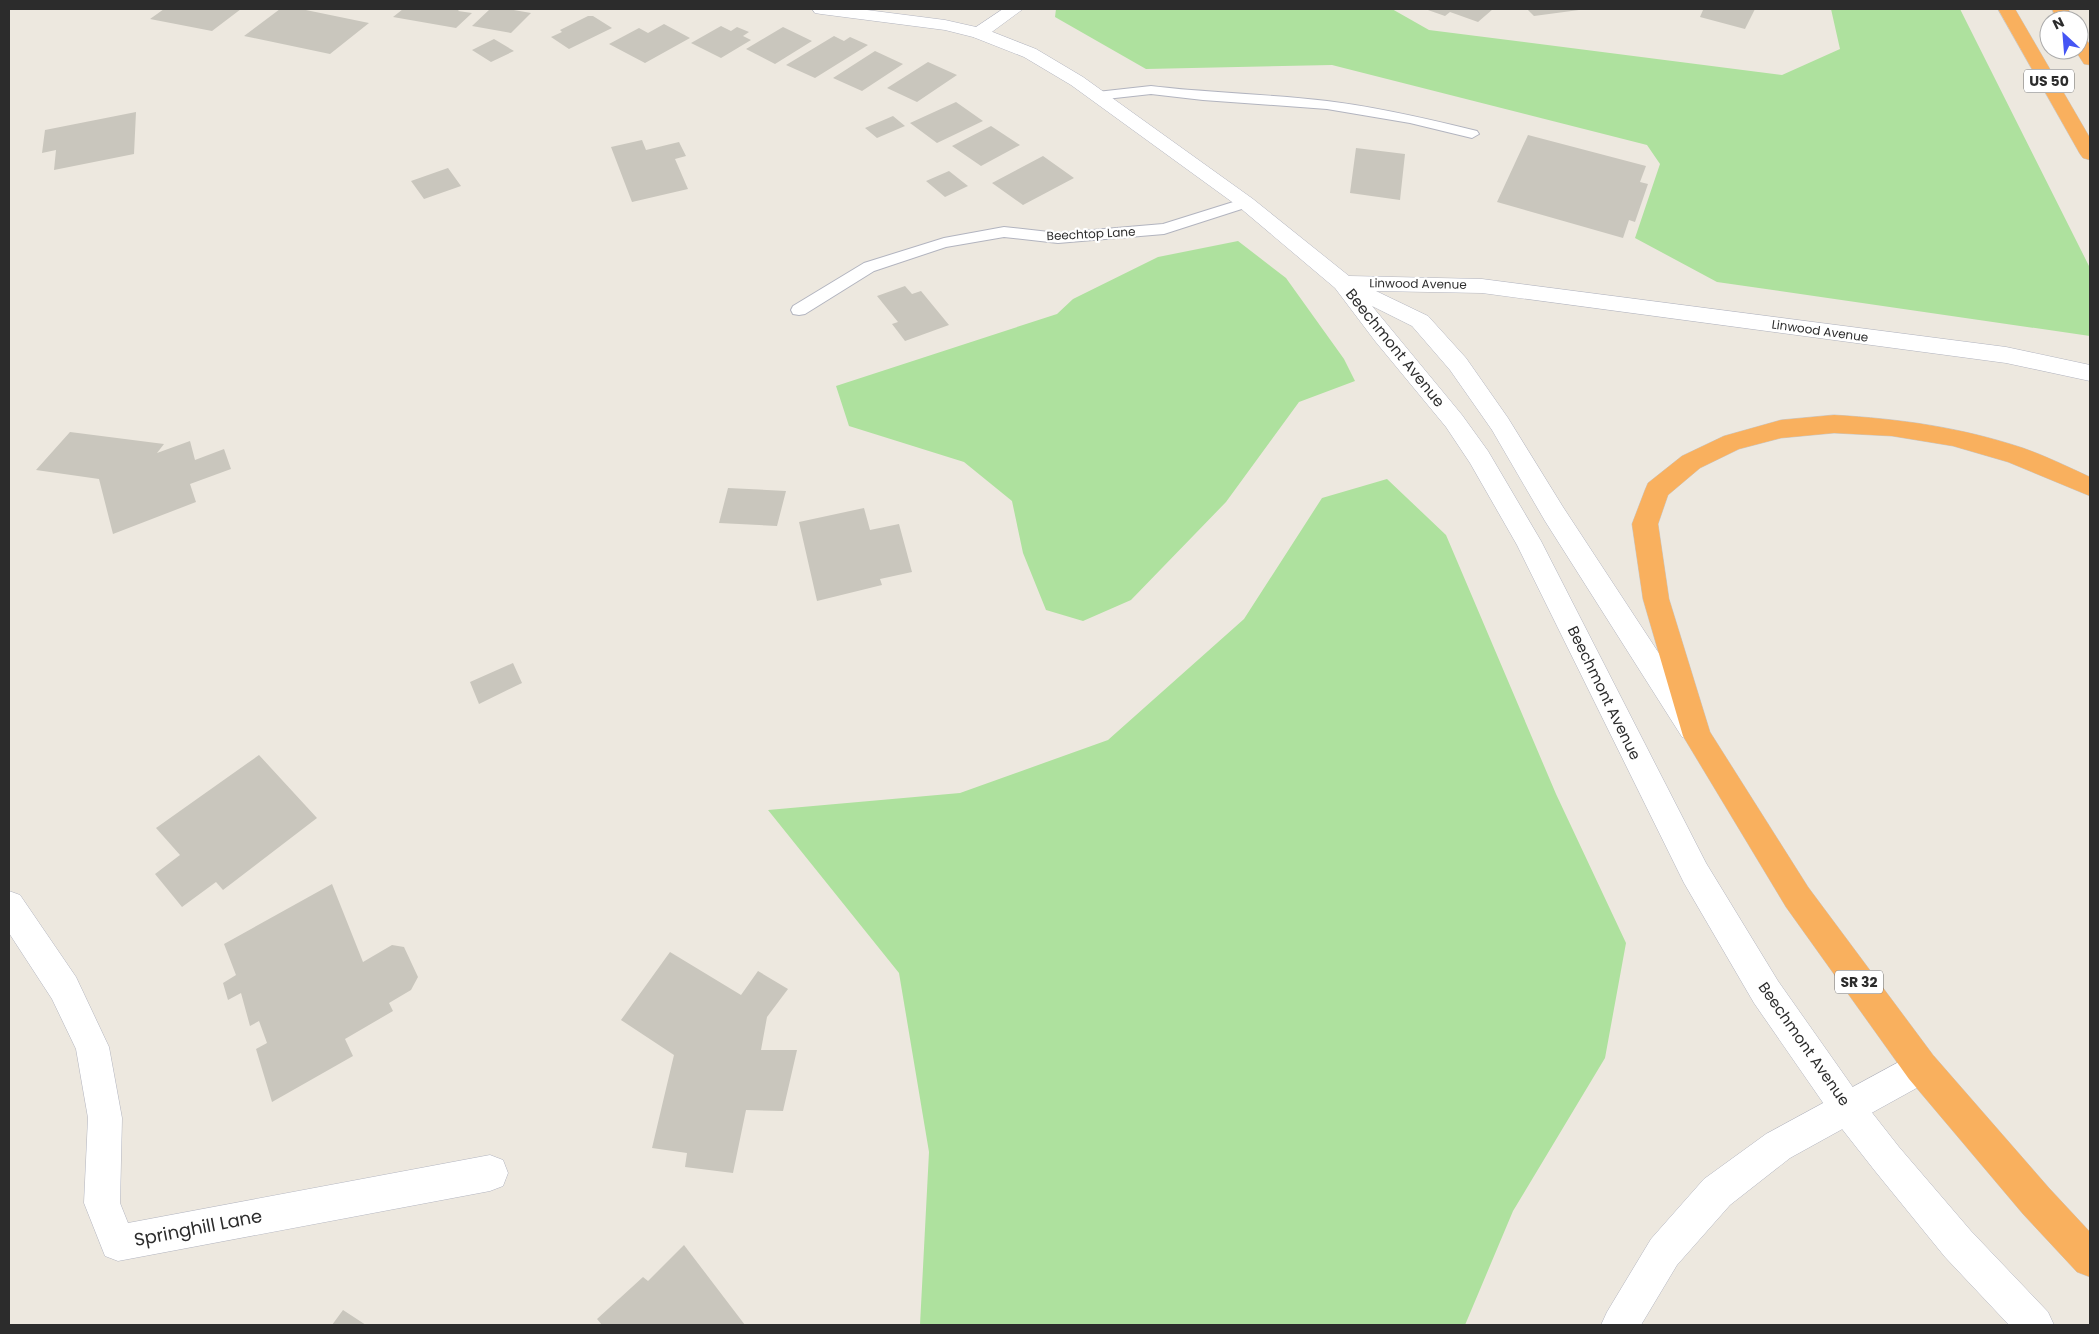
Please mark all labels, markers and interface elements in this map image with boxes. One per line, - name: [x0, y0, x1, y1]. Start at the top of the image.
- north arrow: [2039, 10, 2089, 60]
- text: N: [2049, 12, 2067, 35]
- road number: US 50: [2024, 70, 2074, 92]
- street label: Beechtop Lane: [1046, 223, 1136, 244]
- street label: Linwood Avenue: [1369, 274, 1467, 293]
- street label: Beechmont Avenue: [1341, 284, 1450, 411]
- street label: Linwood Avenue: [1771, 315, 1869, 346]
- street label: Beechmont Avenue: [1563, 622, 1646, 763]
- road number: SR 32: [1835, 970, 1883, 994]
- street label: Beechmont Avenue: [1754, 978, 1855, 1110]
- street label: Springhill Lane: [132, 1203, 264, 1252]

